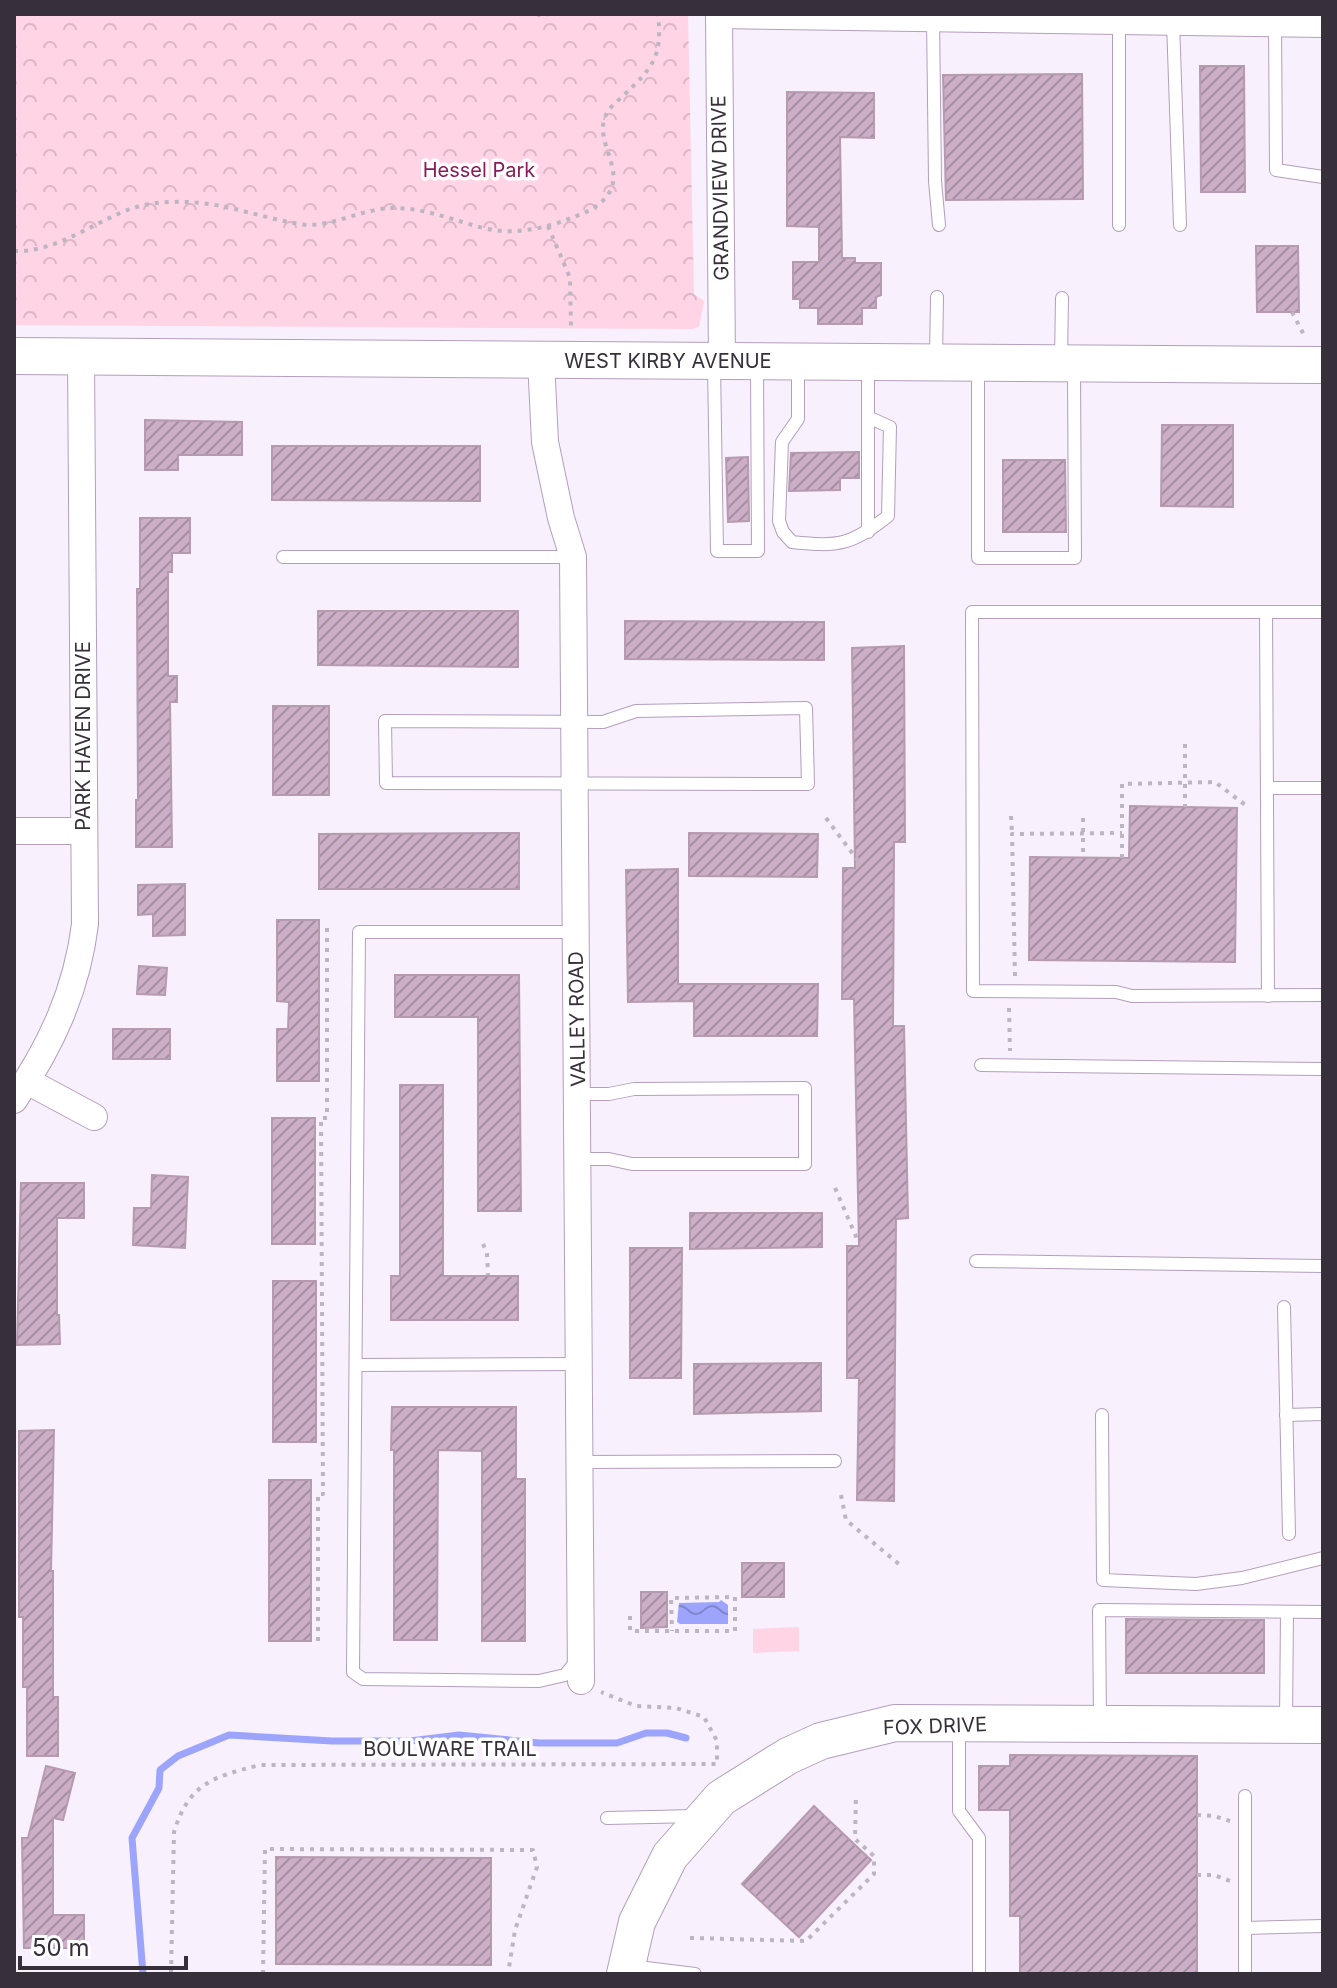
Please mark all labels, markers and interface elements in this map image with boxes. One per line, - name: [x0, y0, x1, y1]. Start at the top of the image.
- street label: GRANDVIEW DRIVE: [706, 95, 734, 281]
- park label: Hessel Park: [423, 158, 535, 182]
- street label: WEST KIRBY AVENUE: [564, 349, 772, 373]
- street label: PARK HAVEN DRIVE: [71, 641, 95, 831]
- street label: VALLEY ROAD: [564, 951, 590, 1087]
- street label: FOX DRIVE: [883, 1712, 987, 1740]
- street label: BOULWARE TRAIL: [363, 1737, 537, 1761]
- scale bar: [20, 1920, 186, 1970]
- text: 50 m: [32, 1933, 90, 1962]

